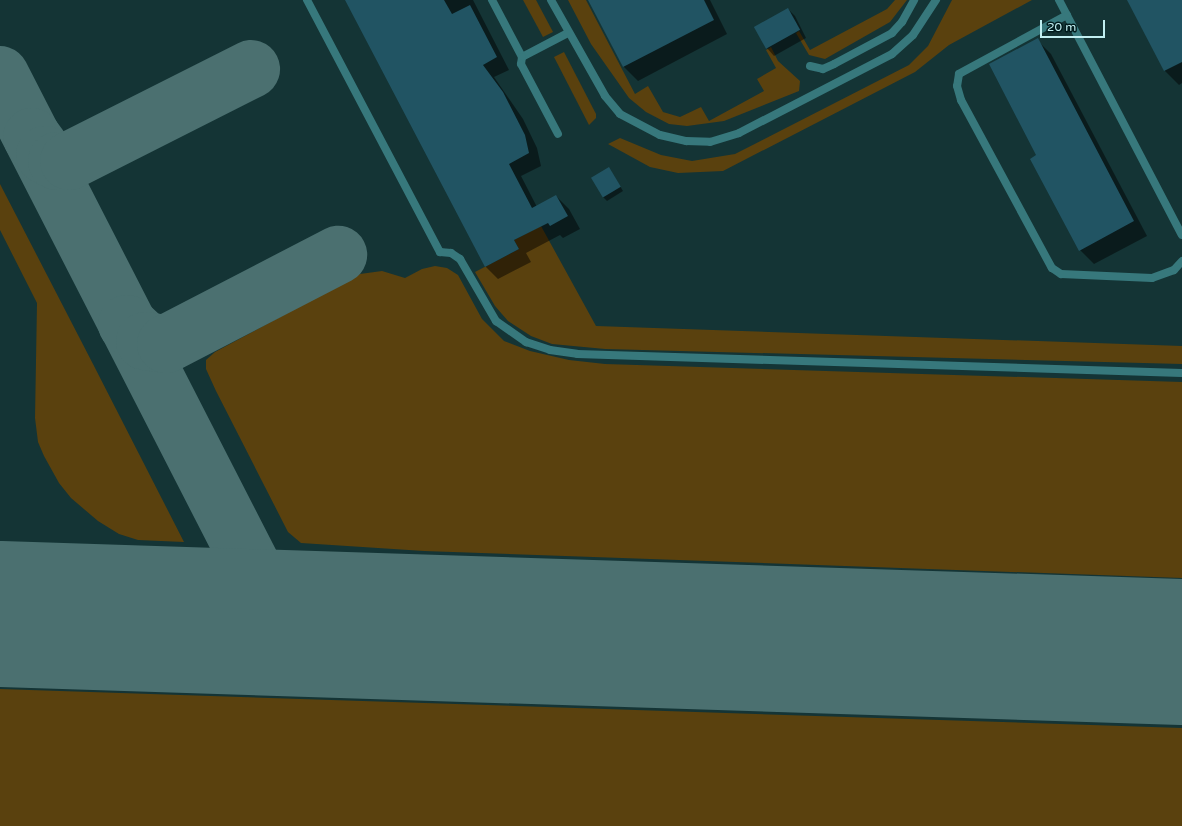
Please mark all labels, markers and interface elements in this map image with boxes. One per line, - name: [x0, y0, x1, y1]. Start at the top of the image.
- scale bar: [1042, 12, 1107, 38]
- text: 20 m: [1047, 20, 1076, 34]

